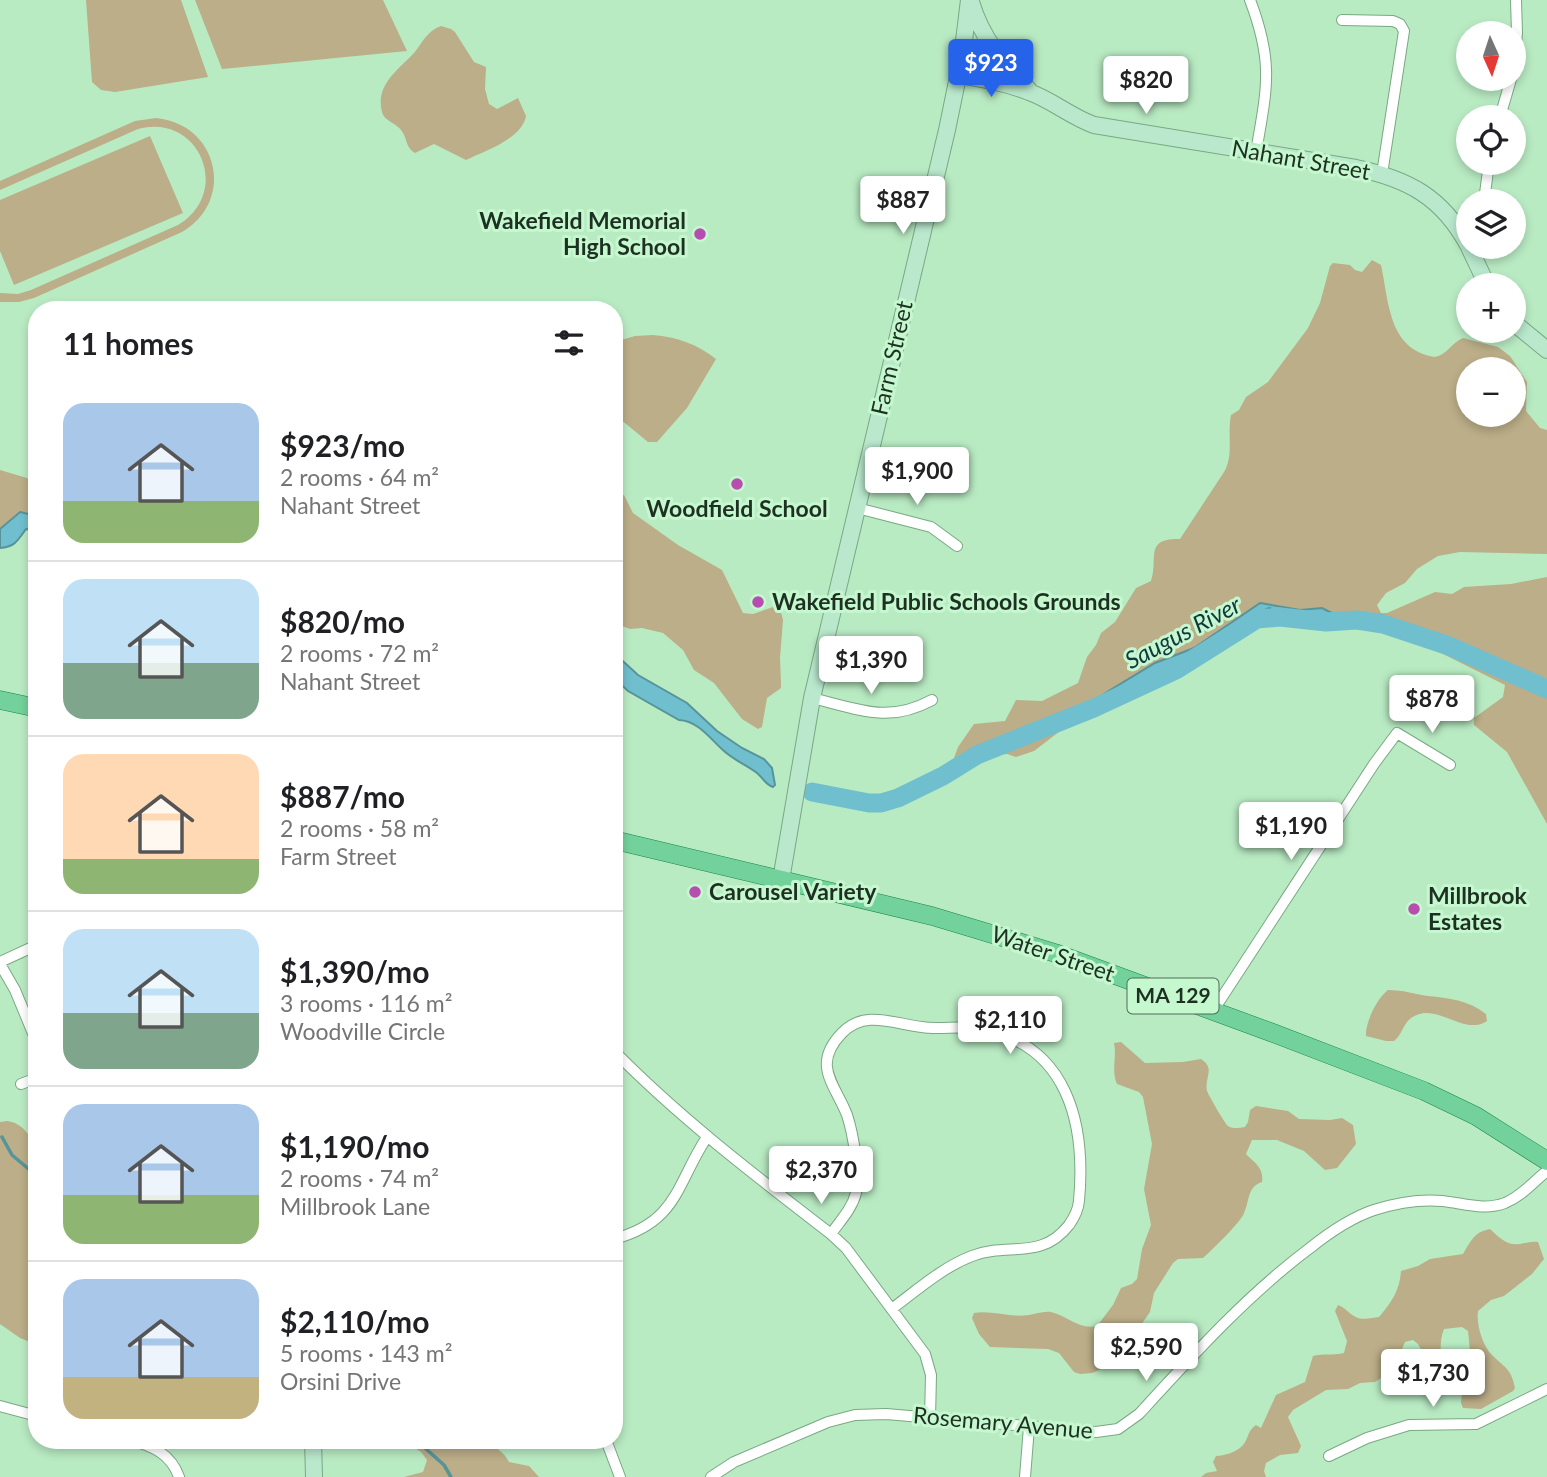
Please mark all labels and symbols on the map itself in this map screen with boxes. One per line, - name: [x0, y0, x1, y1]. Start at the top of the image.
- north arrow: [1456, 21, 1526, 91]
- pin: $923: [950, 40, 1032, 99]
- pin: $820: [1105, 57, 1187, 116]
- street label: Nahant Street: [1230, 133, 1373, 185]
- pin: $887: [862, 176, 944, 236]
- place label: Wakefield Memorial High School: [479, 206, 686, 260]
- marker: Wakefield Memorial High School: [692, 226, 708, 242]
- street label: Farm Street: [864, 297, 918, 418]
- pin: $1,900: [860, 448, 974, 507]
- marker: Woodfield School: [729, 476, 745, 492]
- place label: Woodfield School: [646, 494, 828, 522]
- place label: Wakefield Public Schools Grounds: [772, 587, 1121, 615]
- water label: Saugus River: [1119, 589, 1246, 674]
- marker: Wakefield Public Schools Grounds: [750, 594, 766, 610]
- pin: $1,390: [814, 636, 928, 696]
- pin: $878: [1391, 676, 1473, 735]
- pin: $1,190: [1234, 802, 1348, 862]
- place label: Carousel Variety: [709, 877, 877, 905]
- place label: Millbrook Estates: [1428, 881, 1528, 935]
- marker: Carousel Variety: [687, 884, 703, 900]
- marker: Millbrook Estates: [1406, 901, 1422, 917]
- street label: Water Street: [988, 919, 1119, 987]
- road number: MA 129: [1128, 978, 1218, 1014]
- pin: $2,110: [953, 996, 1067, 1056]
- pin: $2,370: [764, 1146, 878, 1206]
- pin: $2,590: [1089, 1324, 1203, 1383]
- pin: $1,730: [1376, 1350, 1490, 1409]
- street label: Rosemary Avenue: [912, 1400, 1094, 1444]

